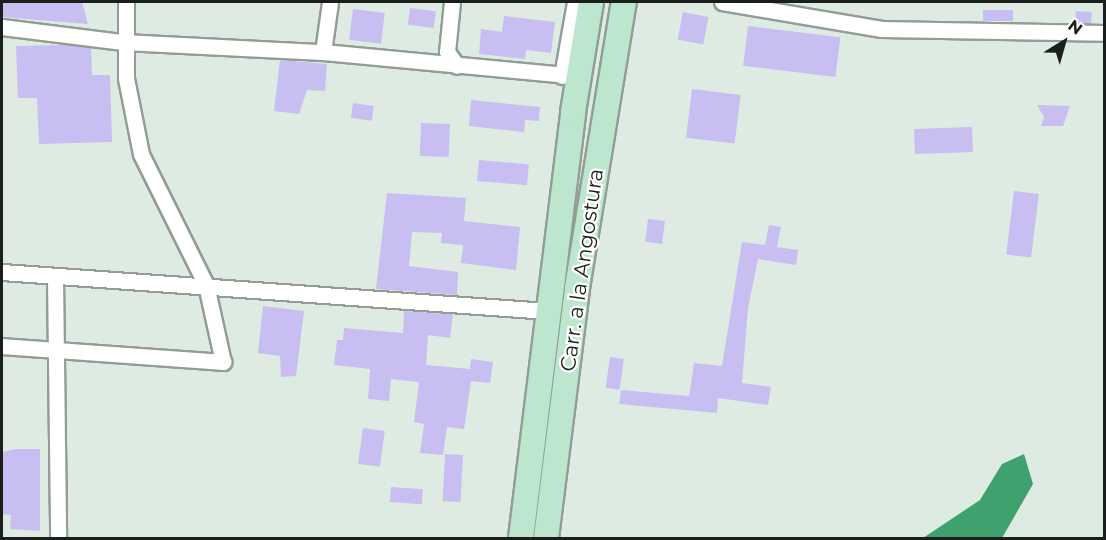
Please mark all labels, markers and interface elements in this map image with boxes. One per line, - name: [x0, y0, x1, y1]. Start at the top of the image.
- north arrow: [1034, 12, 1094, 72]
- text: N: [1064, 16, 1086, 39]
- street label: Carr. a la Angostura: [555, 167, 609, 373]

